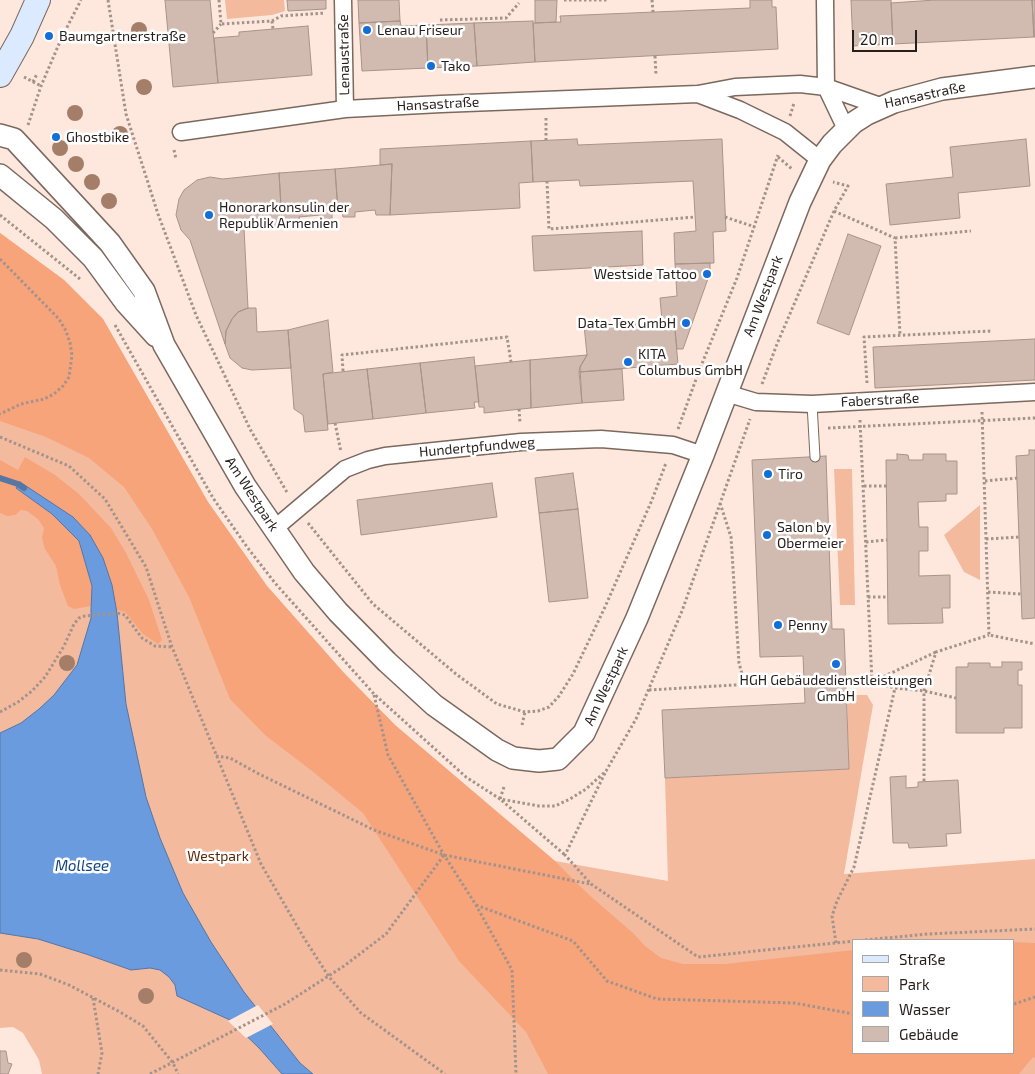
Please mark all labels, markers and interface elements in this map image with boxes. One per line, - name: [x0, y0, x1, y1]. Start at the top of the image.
- street label: Lenaustraße: [335, 14, 353, 96]
- scale bar: [855, 20, 920, 52]
- place label: Lenau Friseur: [377, 22, 463, 38]
- marker: Lenau Friseur: [361, 24, 373, 36]
- place label: Baumgartnerstraße: [59, 28, 186, 44]
- marker: Baumgartnerstraße: [43, 30, 55, 42]
- text: 20 m: [860, 30, 894, 48]
- place label: Tako: [441, 58, 470, 74]
- marker: Tako: [425, 60, 437, 72]
- street label: Hansastraße: [883, 78, 967, 112]
- street label: Hansastraße: [396, 93, 480, 115]
- place label: Ghostbike: [66, 129, 129, 145]
- marker: Ghostbike: [50, 131, 62, 143]
- place label: Honorarkonsulin der Republik Armenien: [219, 199, 349, 232]
- marker: Honorarkonsulin der Republik Armenien: [203, 209, 215, 221]
- street label: Am Westpark: [740, 253, 786, 339]
- place label: Westside Tattoo: [594, 266, 697, 282]
- marker: Westside Tattoo: [701, 268, 713, 280]
- place label: Data-Tex GmbH: [577, 315, 676, 331]
- marker: Data-Tex GmbH: [680, 317, 692, 329]
- place label: KITA Columbus GmbH: [638, 346, 743, 378]
- marker: KITA Columbus GmbH: [622, 356, 634, 368]
- street label: Faberstraße: [840, 390, 920, 410]
- street label: Hundertpfundweg: [418, 434, 536, 460]
- street label: Am Westpark: [222, 454, 282, 534]
- place label: Tiro: [778, 466, 803, 482]
- marker: Tiro: [762, 468, 774, 480]
- place label: Salon by Obermeier: [777, 519, 844, 552]
- marker: Salon by Obermeier: [761, 529, 773, 541]
- place label: Penny: [788, 617, 827, 633]
- marker: Penny: [772, 619, 784, 631]
- street label: Am Westpark: [580, 644, 632, 728]
- marker: HGH Gebäudedienstleistungen GmbH: [830, 658, 842, 670]
- place label: HGH Gebäudedienstleistungen GmbH: [740, 672, 932, 704]
- park label: Westpark: [187, 848, 249, 864]
- water label: Mollsee: [55, 857, 109, 875]
- legend: [852, 939, 1015, 1054]
- text: Straße: [899, 950, 945, 968]
- text: Park: [899, 975, 930, 993]
- text: Wasser: [899, 1000, 951, 1018]
- text: Gebäude: [899, 1025, 958, 1043]

